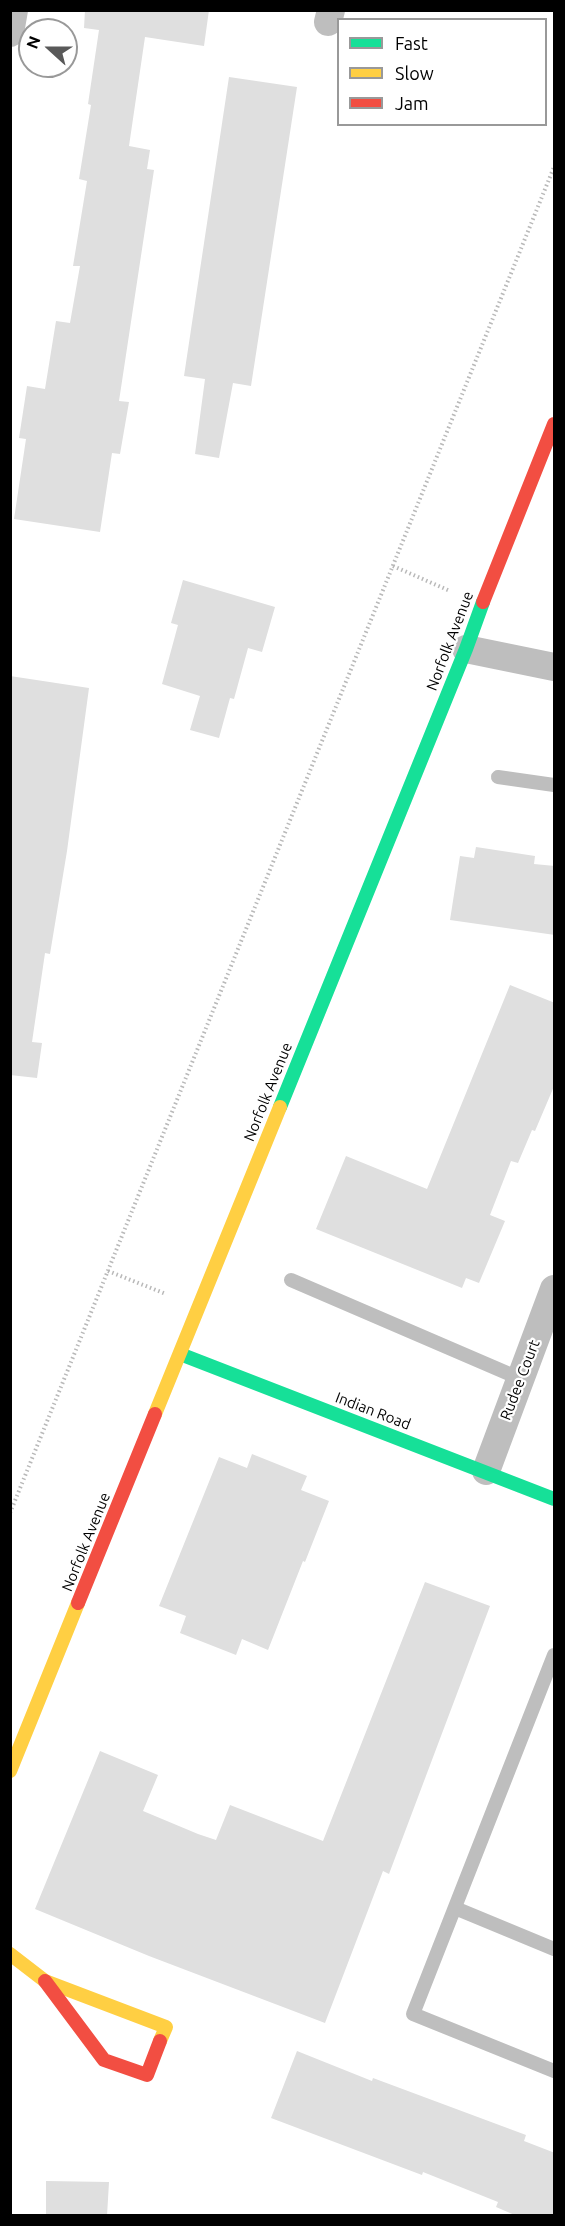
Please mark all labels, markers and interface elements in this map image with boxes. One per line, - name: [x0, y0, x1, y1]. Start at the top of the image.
- north arrow: [18, 18, 78, 78]
- legend: [337, 18, 547, 126]
- text: N: [23, 33, 44, 51]
- text: Fast: [395, 33, 428, 53]
- text: Slow: [395, 63, 434, 83]
- text: Jam: [395, 93, 429, 113]
- street label: Norfolk Avenue: [423, 589, 477, 693]
- street label: Norfolk Avenue: [240, 1040, 296, 1144]
- street label: Rudee Court: [496, 1337, 544, 1423]
- street label: Indian Road: [333, 1388, 413, 1434]
- street label: Norfolk Avenue: [58, 1490, 114, 1594]

